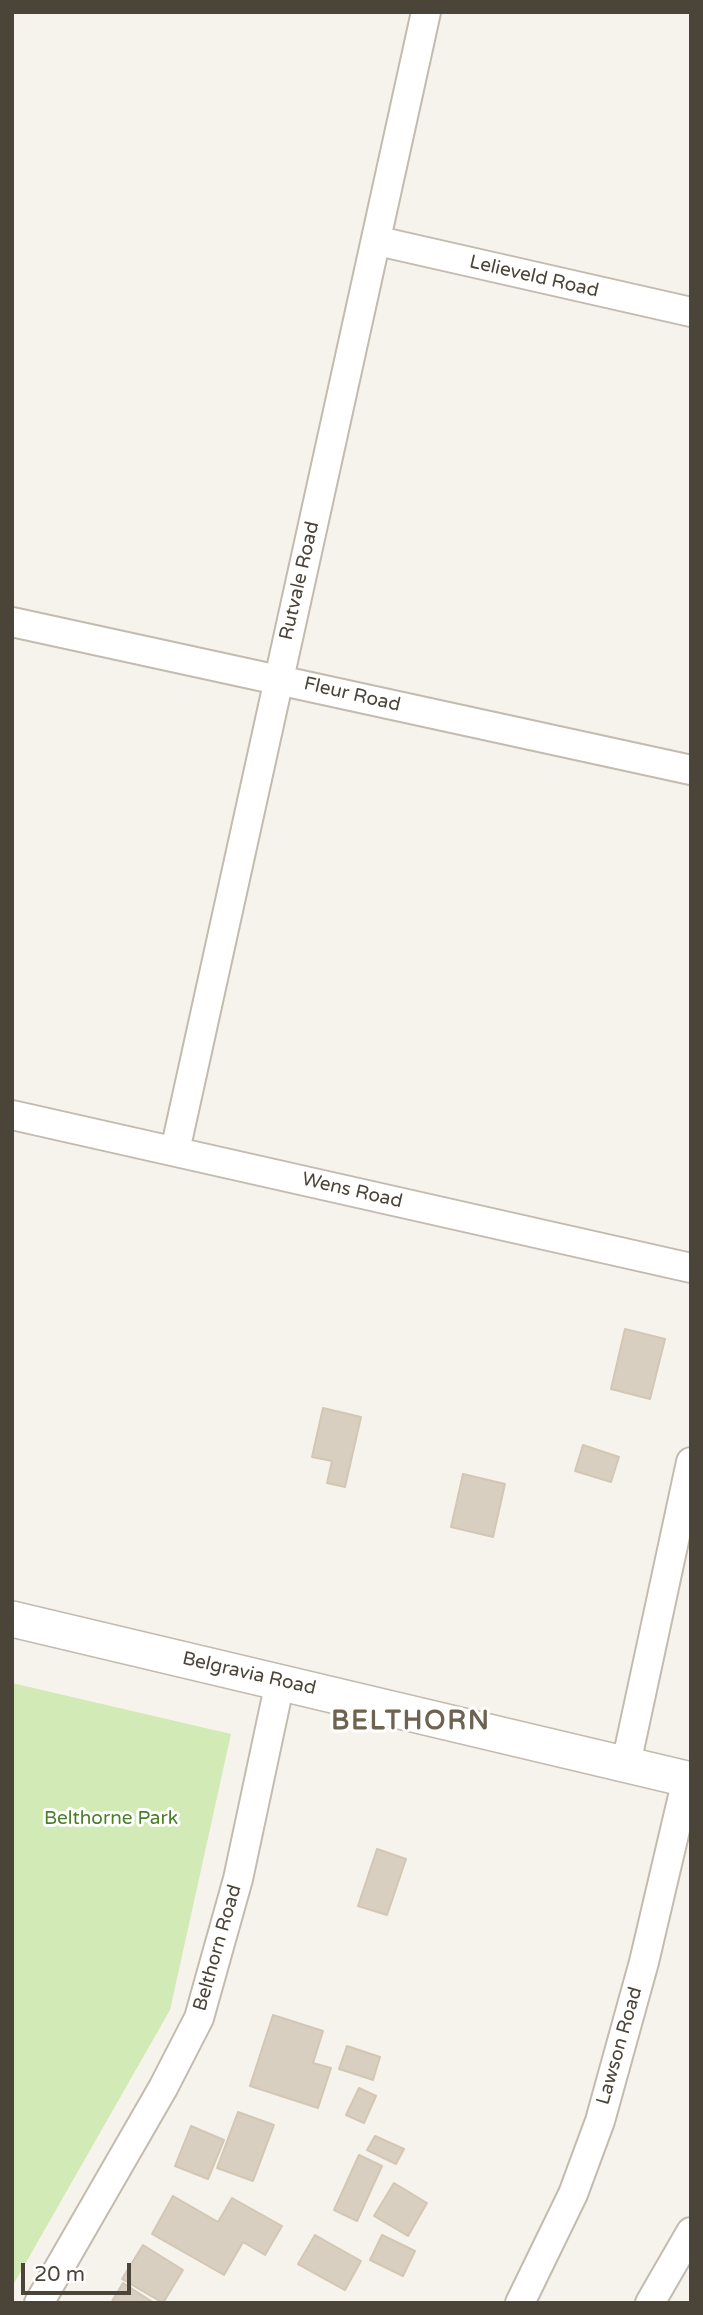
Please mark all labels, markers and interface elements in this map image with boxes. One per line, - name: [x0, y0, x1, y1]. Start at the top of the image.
- street label: Lelieveld Road: [467, 251, 601, 303]
- street label: Rutvale Road: [275, 519, 325, 643]
- street label: Fleur Road: [301, 673, 403, 717]
- street label: Wens Road: [300, 1168, 404, 1214]
- street label: Belgravia Road: [180, 1648, 318, 1700]
- district label: BELTHORN: [332, 1706, 490, 1738]
- park label: Belthorne Park: [44, 1808, 178, 1830]
- street label: Belthorn Road: [189, 1882, 247, 2014]
- street label: Lawson Road: [592, 1984, 648, 2108]
- scale bar: [24, 2248, 135, 2292]
- text: 20 m: [34, 2262, 85, 2287]

